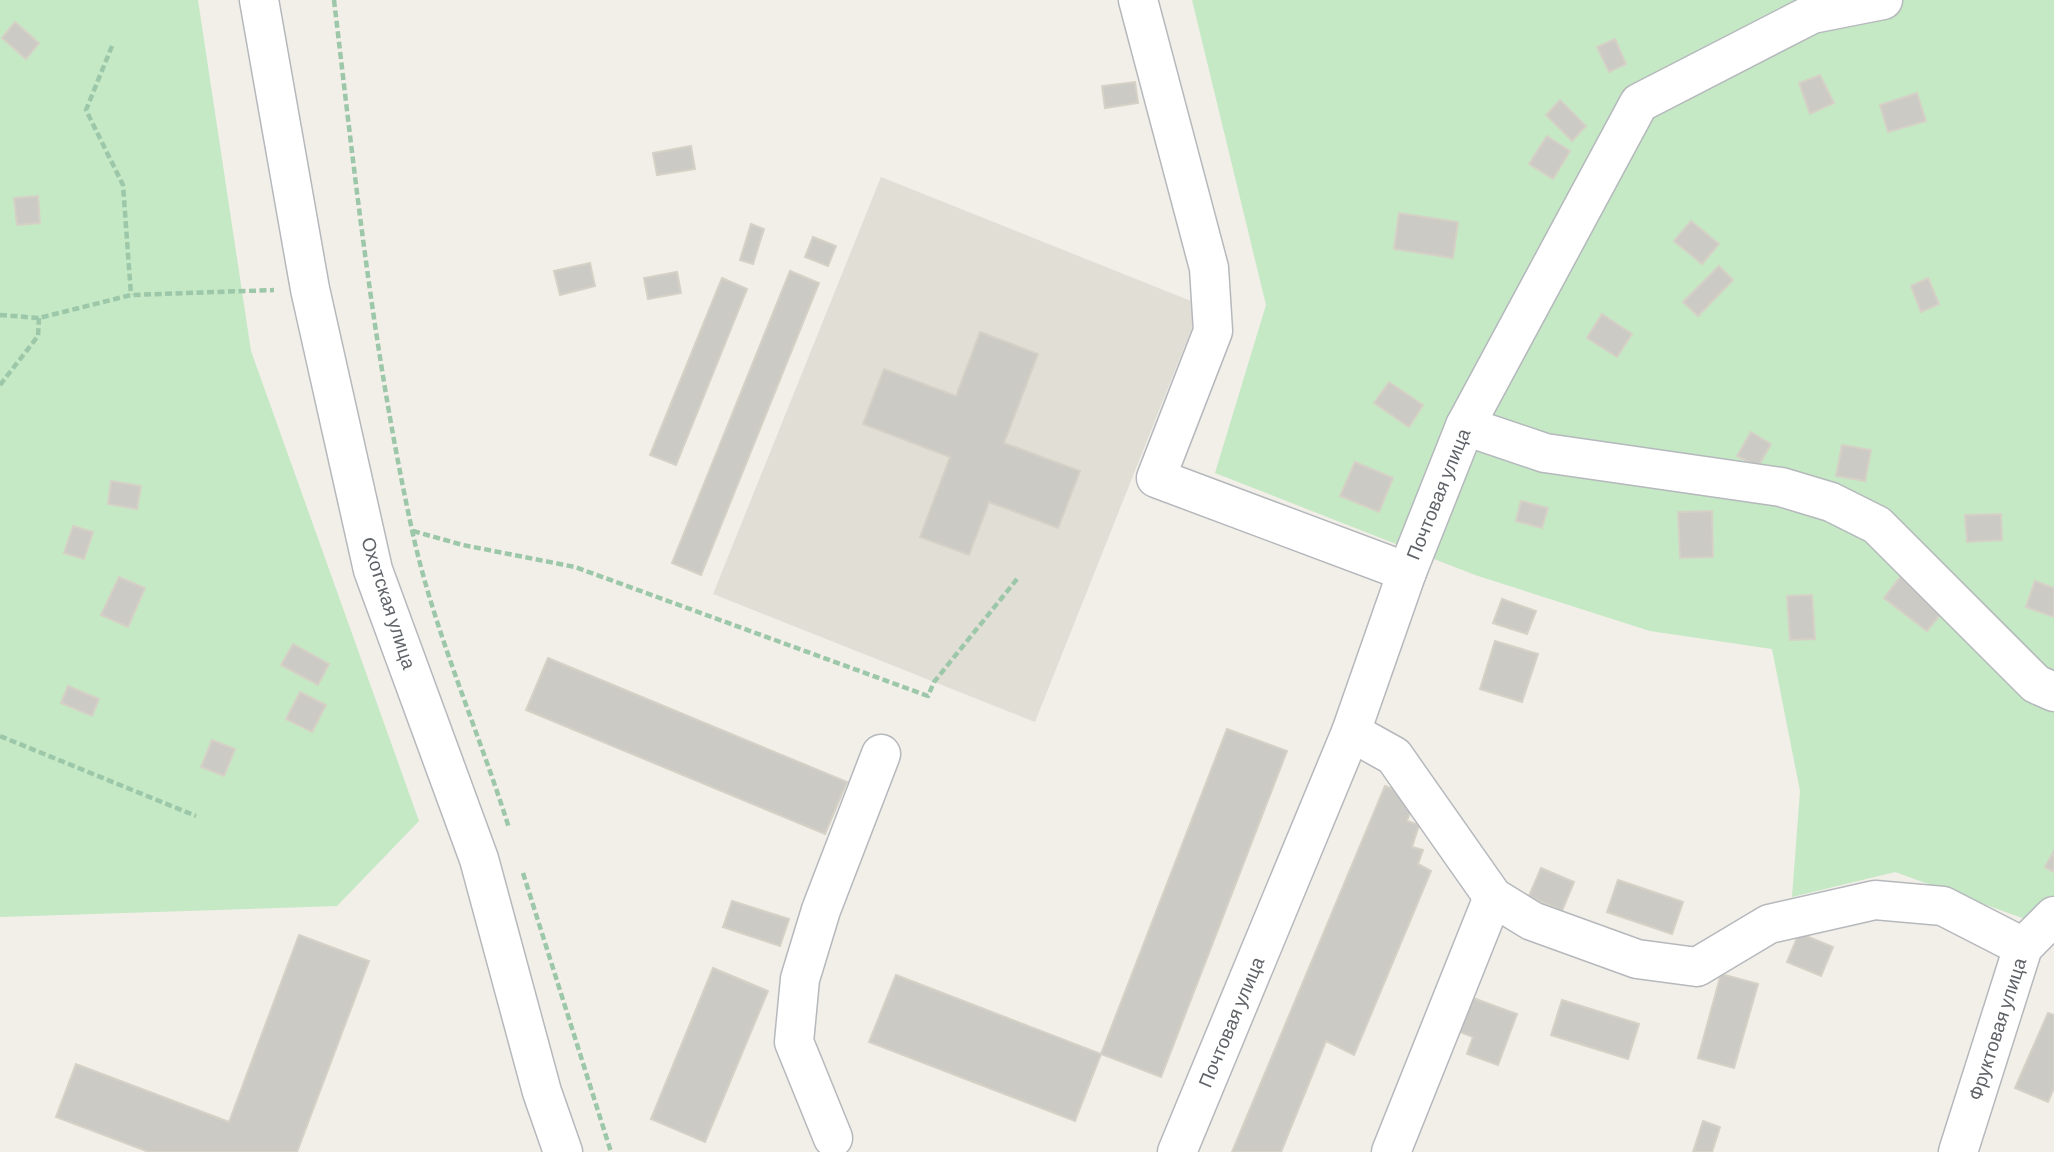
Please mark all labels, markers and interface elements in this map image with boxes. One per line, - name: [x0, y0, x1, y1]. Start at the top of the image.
- street label: Почтовая улица: [1401, 424, 1474, 563]
- street label: Охотская улица: [357, 534, 422, 672]
- street label: Почтовая улица: [1193, 953, 1269, 1091]
- street label: Фруктовая улица: [1963, 954, 2031, 1103]

